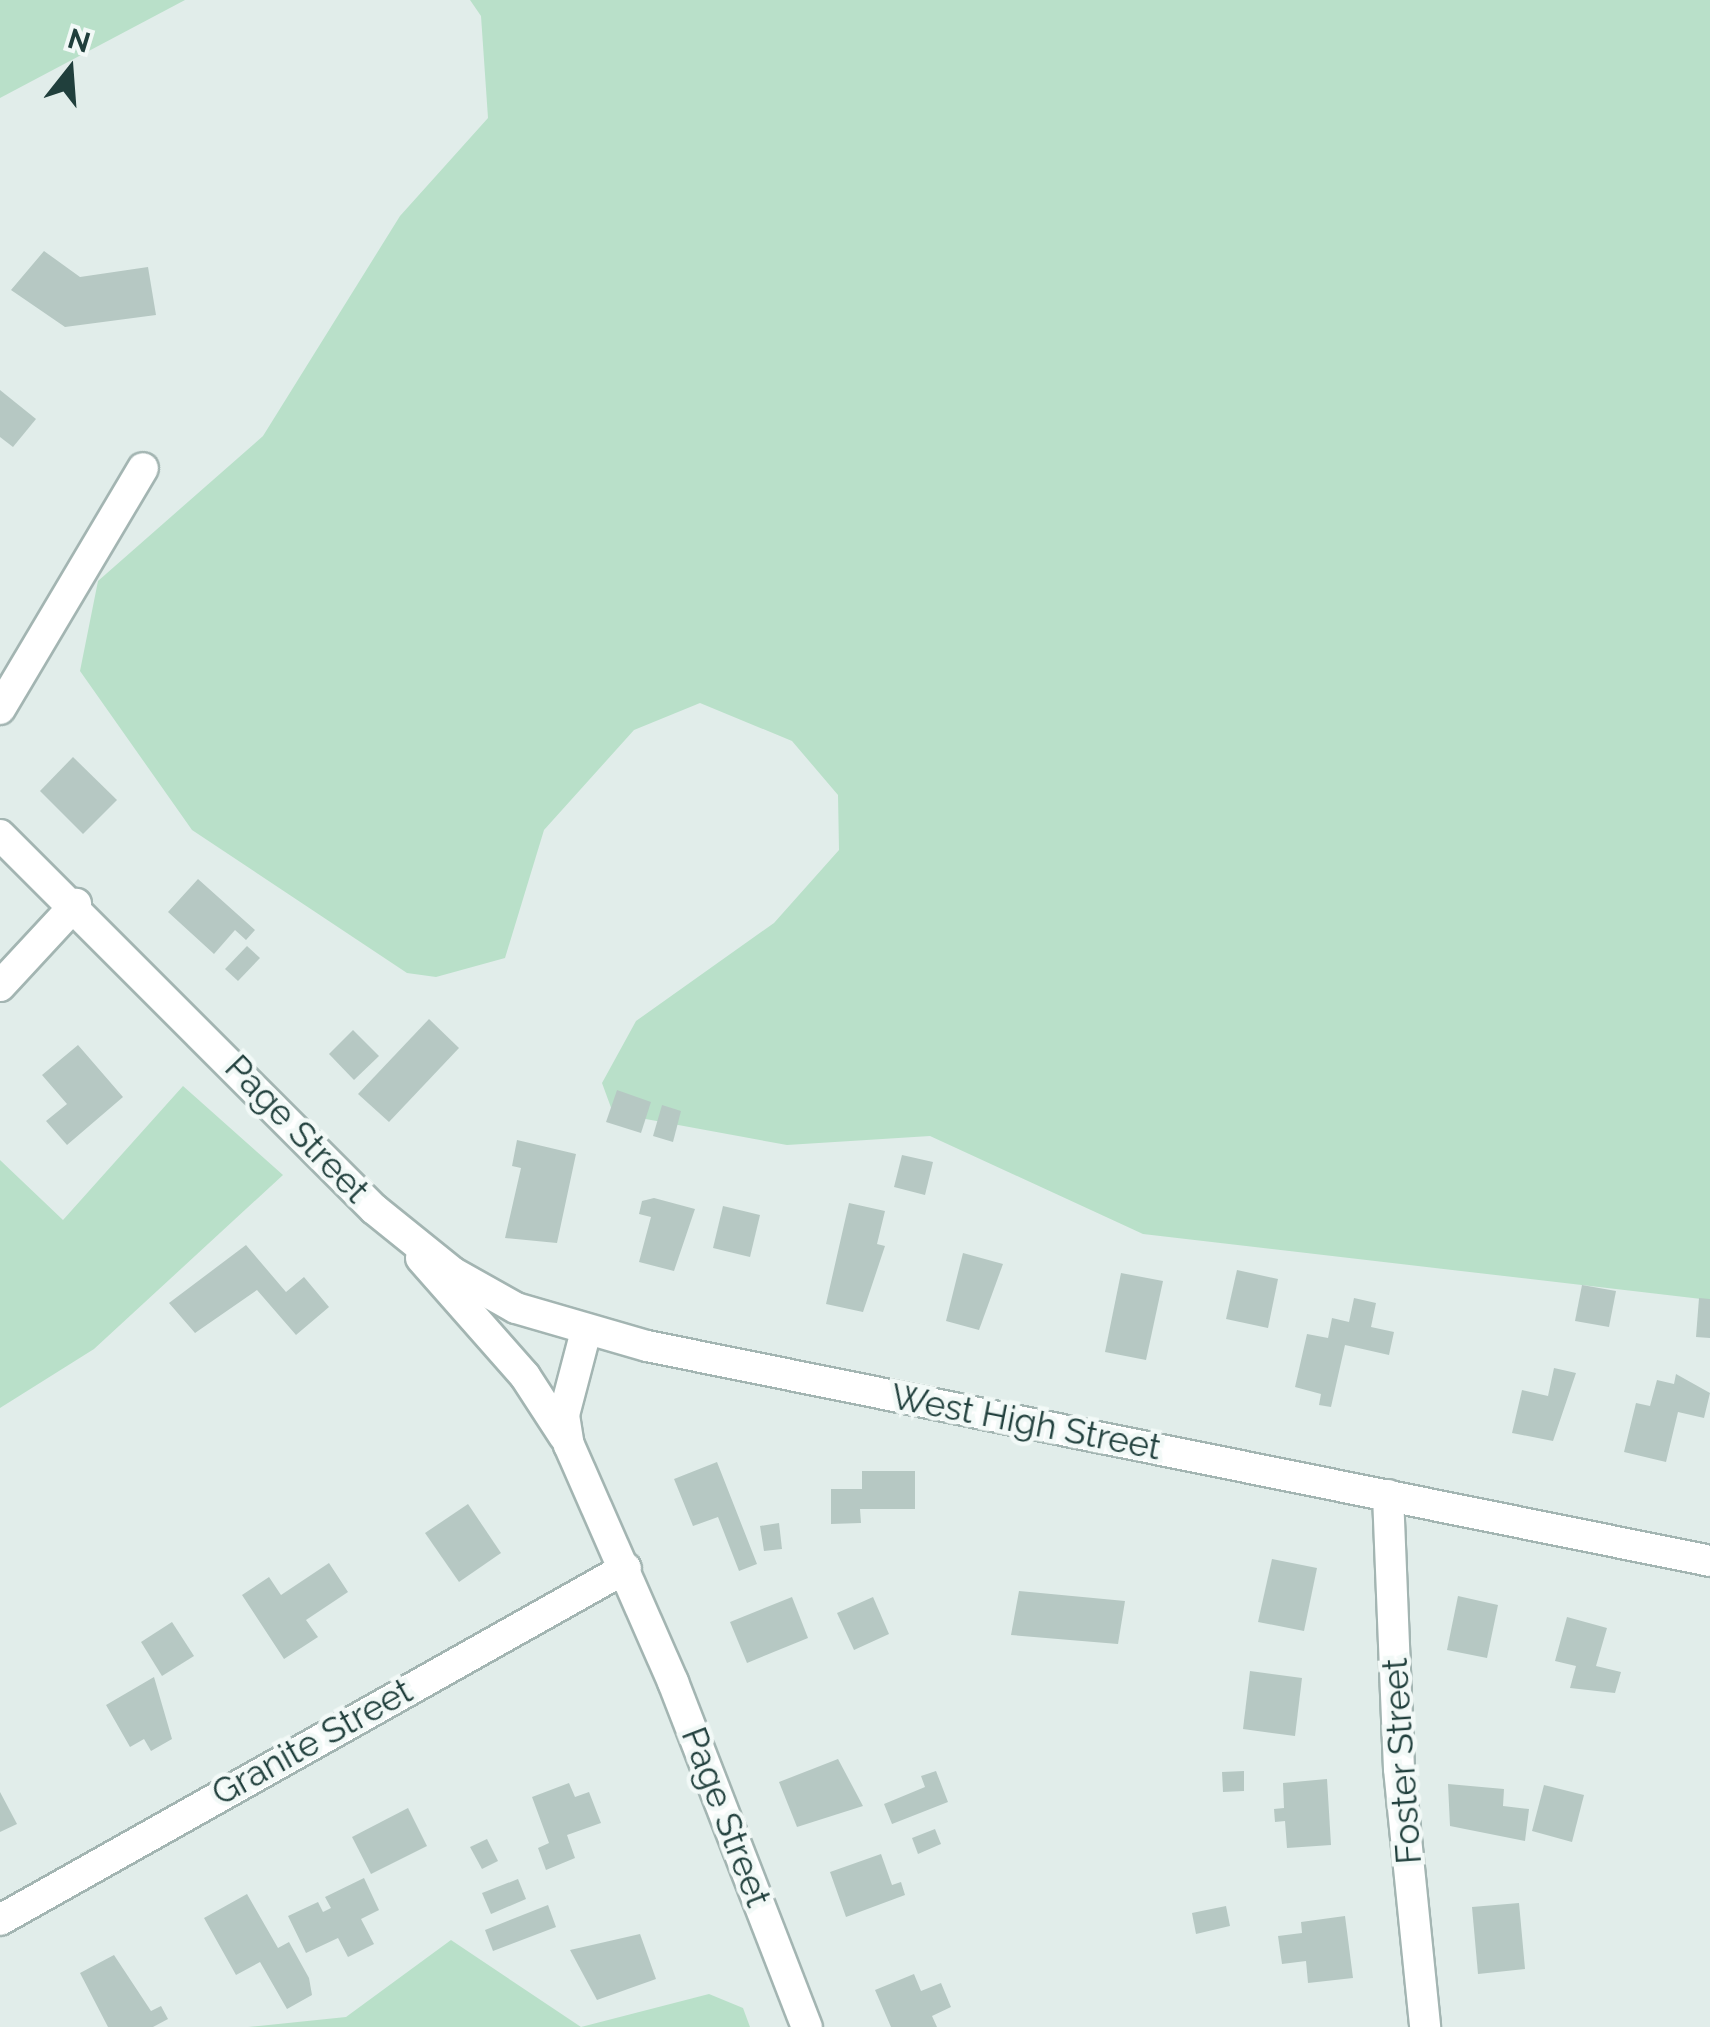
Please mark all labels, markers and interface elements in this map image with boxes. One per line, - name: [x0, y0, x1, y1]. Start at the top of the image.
- north arrow: [20, 20, 120, 120]
- text: N: [64, 22, 94, 60]
- street label: Page Street: [216, 1047, 378, 1211]
- street label: West High Street: [888, 1375, 1164, 1469]
- street label: Foster Street: [1374, 1656, 1430, 1866]
- street label: Granite Street: [205, 1670, 419, 1814]
- street label: Page Street: [673, 1721, 779, 1913]

